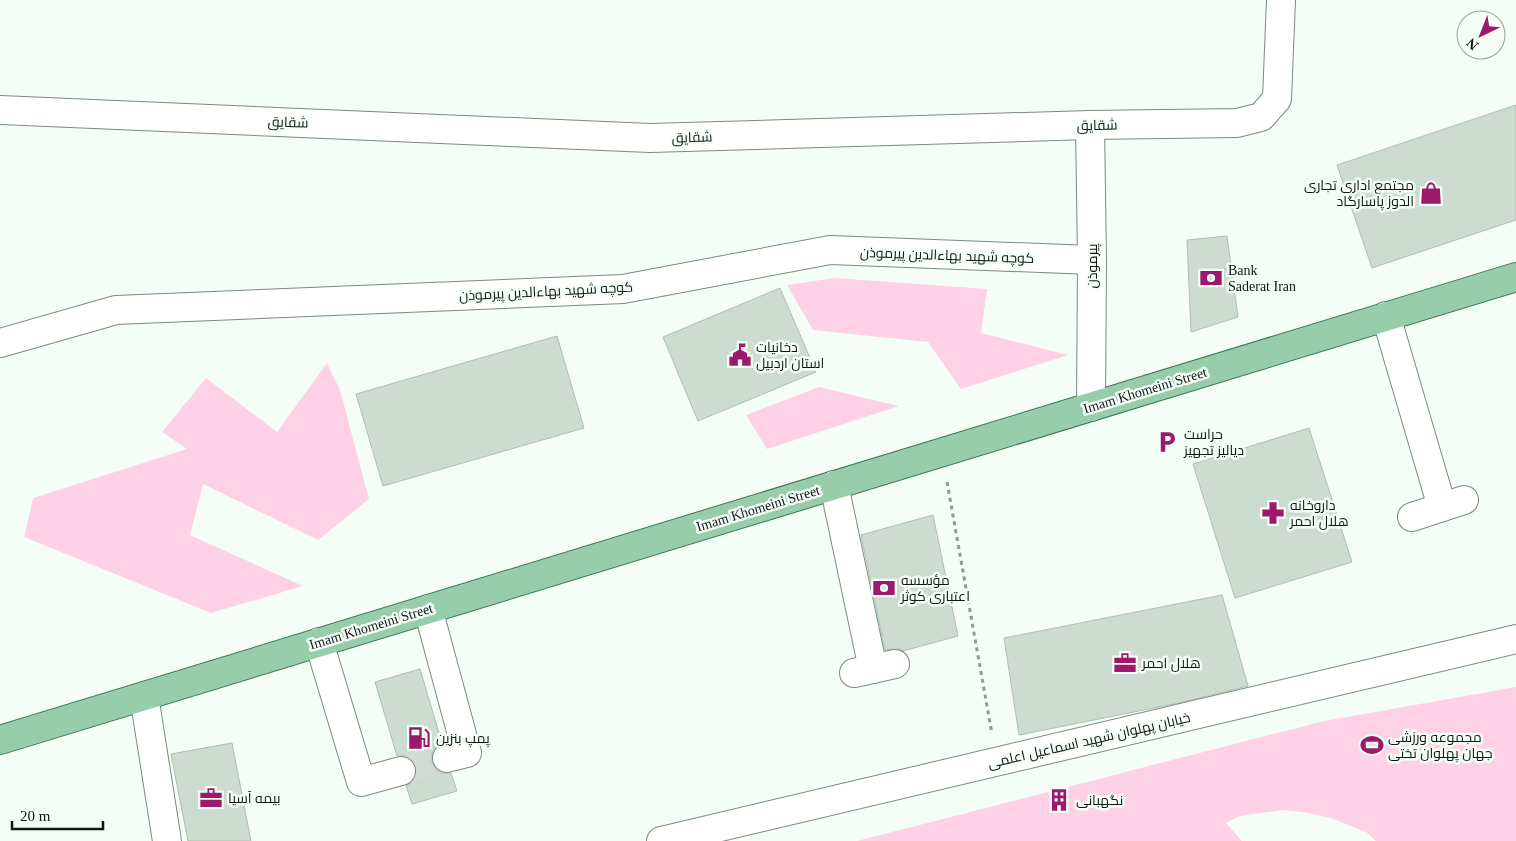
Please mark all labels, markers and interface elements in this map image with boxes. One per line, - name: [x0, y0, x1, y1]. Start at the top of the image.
- north arrow: [1456, 10, 1506, 60]
- text: N: [1464, 35, 1481, 53]
- street label: شقایق: [267, 114, 309, 132]
- street label: شقایق: [1076, 118, 1118, 134]
- street label: شقایق: [671, 129, 713, 147]
- place label: مجتمع اداری تجاری الدوز پاسارگاد: [1304, 178, 1414, 211]
- shop icon: مجتمع اداری تجاری الدوز پاسارگاد: [1418, 180, 1444, 206]
- street label: پیرموذن: [1085, 243, 1102, 289]
- street label: کوچه شهید بهاءالدین پیرموذن: [860, 245, 1034, 268]
- place label: Bank Saderat Iran: [1228, 263, 1296, 294]
- bank icon: Bank Saderat Iran: [1198, 265, 1224, 291]
- street label: کوچه شهید بهاءالدین پیرموذن: [459, 279, 634, 306]
- place label: دخانیات استان اردبیل: [756, 340, 824, 371]
- public building icon: دخانیات استان اردبیل: [727, 342, 753, 368]
- street label: Imam Khomeini Street: [1082, 365, 1209, 416]
- place label: حراست دیالیز تجهیز: [1183, 427, 1244, 458]
- parking icon: حراست دیالیز تجهیز: [1154, 429, 1180, 455]
- street label: Imam Khomeini Street: [695, 483, 822, 534]
- place label: داروخانه هلال احمر: [1289, 498, 1349, 530]
- pharmacy icon: داروخانه هلال احمر: [1260, 500, 1286, 526]
- place label: مؤسسه اعتباری کوثر: [900, 573, 970, 604]
- bank icon: مؤسسه اعتباری کوثر: [871, 575, 897, 601]
- street label: Imam Khomeini Street: [308, 601, 435, 652]
- office icon: هلال احمر: [1112, 650, 1138, 676]
- place label: هلال احمر: [1141, 656, 1201, 672]
- street label: خیابان پهلوان شهید اسماعیل اعلمی: [986, 710, 1192, 773]
- fuel station icon: پمپ بنزین: [406, 725, 432, 751]
- place label: مجموعه ورزشی جهان پهلوان تختی: [1388, 730, 1493, 763]
- place label: پمپ بنزین: [436, 731, 490, 748]
- sports icon: مجموعه ورزشی جهان پهلوان تختی: [1359, 732, 1385, 758]
- office icon: بیمه آسیا: [198, 785, 224, 811]
- building icon: نگهبانی: [1046, 787, 1072, 813]
- place label: بیمه آسیا: [228, 791, 281, 806]
- place label: نگهبانی: [1076, 793, 1123, 808]
- scale bar: [12, 798, 104, 830]
- text: 20 m: [20, 808, 51, 824]

